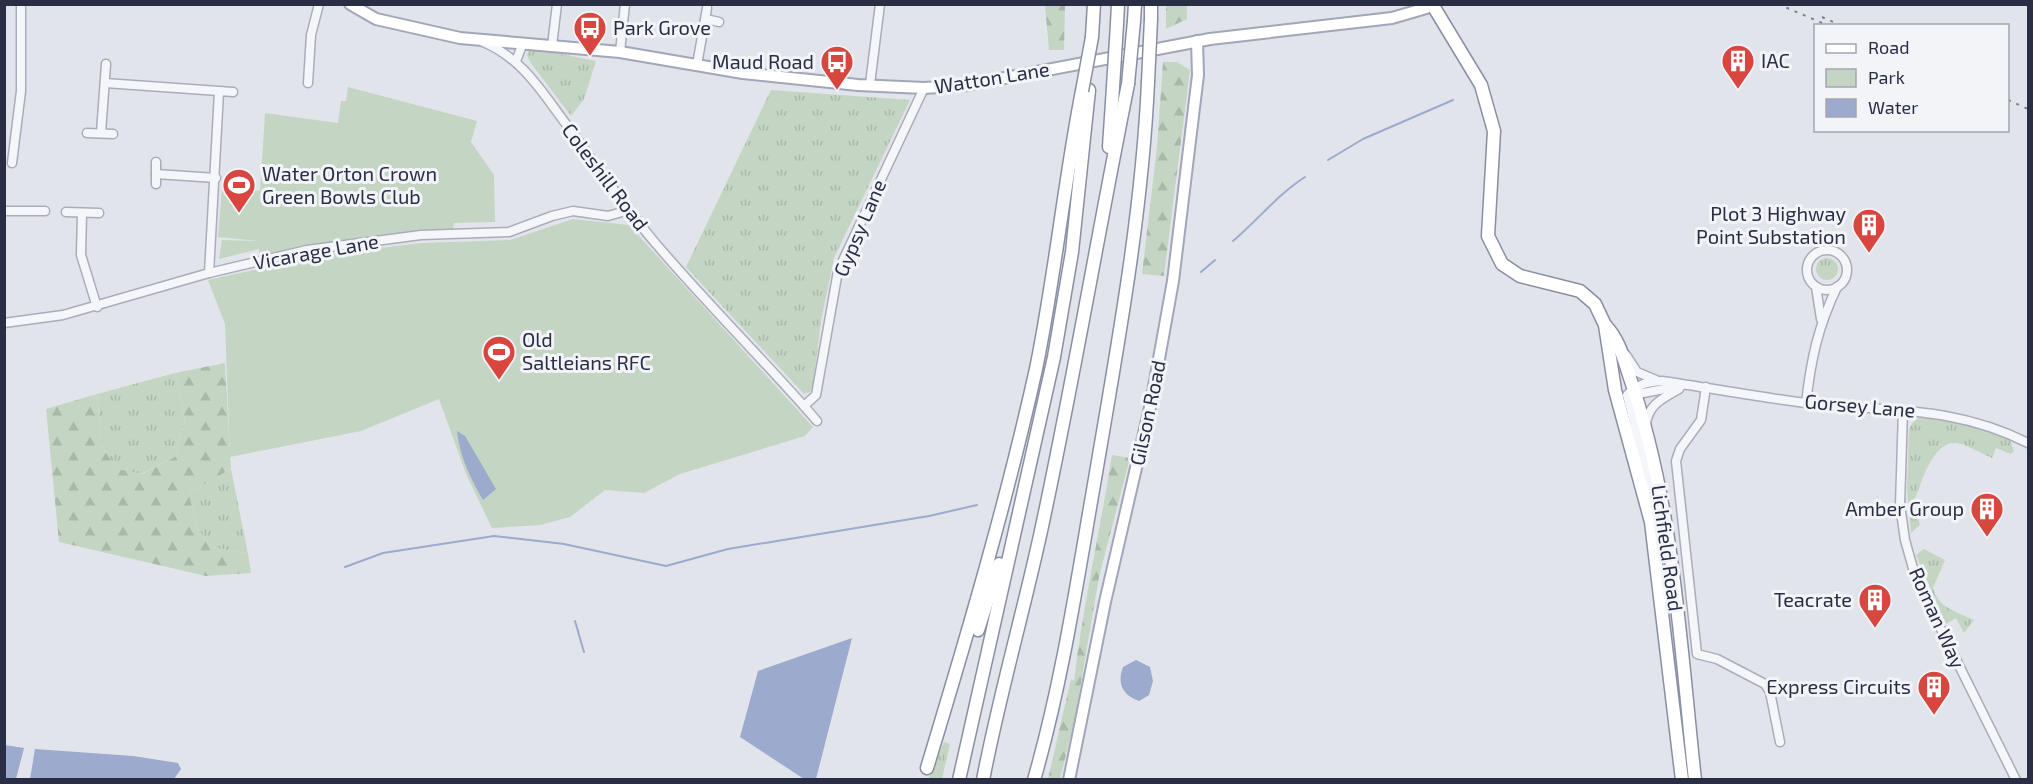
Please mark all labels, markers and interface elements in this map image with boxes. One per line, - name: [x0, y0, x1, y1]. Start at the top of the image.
- bus stop icon: Park Grove: [572, 10, 608, 57]
- place label: Park Grove: [613, 15, 711, 39]
- legend: [1814, 24, 2009, 132]
- text: Road: [1868, 36, 1909, 58]
- building icon: IAC: [1720, 43, 1756, 90]
- bus stop icon: Maud Road: [819, 44, 855, 91]
- place label: IAC: [1761, 48, 1790, 72]
- place label: Maud Road: [712, 49, 814, 73]
- street label: Watton Lane: [933, 56, 1051, 98]
- text: Park: [1868, 66, 1905, 88]
- text: Water: [1868, 96, 1918, 118]
- street label: Coleshill Road: [558, 118, 654, 235]
- place label: Water Orton Crown Green Bowls Club: [262, 161, 437, 208]
- sports icon: Water Orton Crown Green Bowls Club: [221, 167, 257, 214]
- street label: Gypsy Lane: [828, 175, 890, 280]
- place label: Plot 3 Highway Point Substation: [1696, 201, 1846, 248]
- building icon: Plot 3 Highway Point Substation: [1851, 207, 1887, 254]
- street label: Vicarage Lane: [251, 228, 380, 274]
- place label: Old Saltleians RFC: [522, 327, 651, 374]
- sports icon: Old Saltleians RFC: [481, 334, 517, 381]
- street label: Gilson Road: [1124, 358, 1170, 468]
- street label: Gorsey Lane: [1804, 388, 1916, 422]
- street label: Lichfield Road: [1647, 483, 1689, 613]
- building icon: Amber Group: [1969, 491, 2005, 538]
- place label: Amber Group: [1845, 496, 1964, 520]
- street label: Roman Way: [1905, 563, 1971, 672]
- building icon: Teacrate: [1857, 582, 1893, 629]
- place label: Teacrate: [1774, 587, 1852, 611]
- building icon: Express Circuits: [1916, 669, 1952, 716]
- place label: Express Circuits: [1766, 674, 1911, 698]

